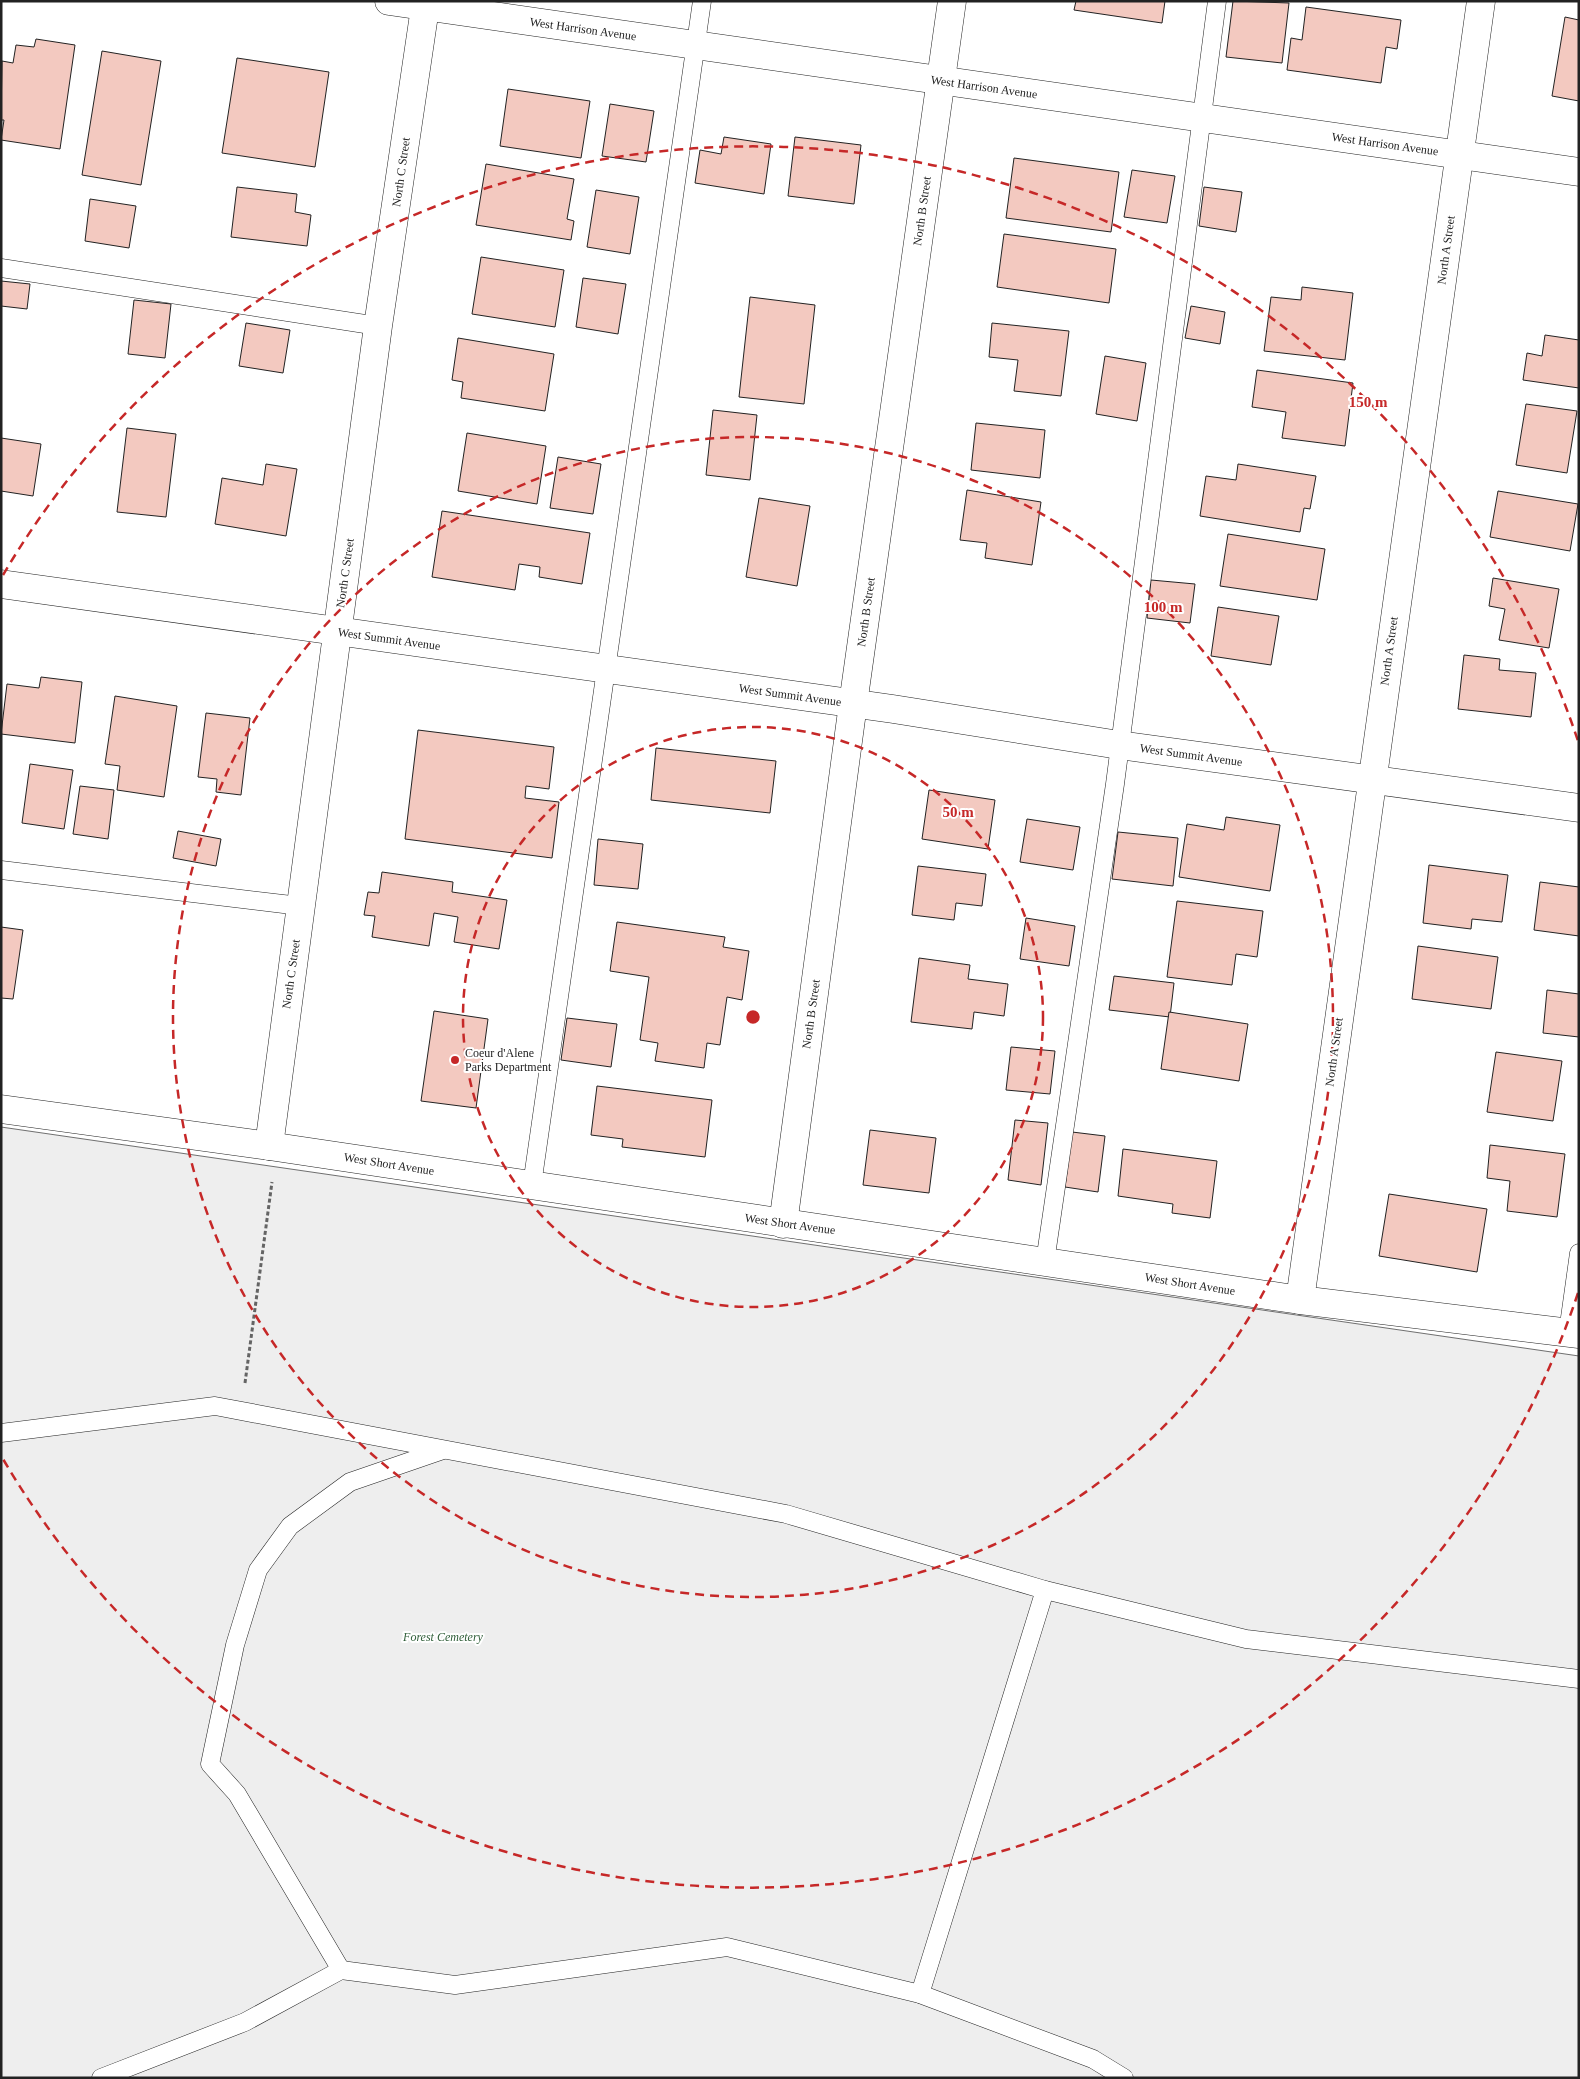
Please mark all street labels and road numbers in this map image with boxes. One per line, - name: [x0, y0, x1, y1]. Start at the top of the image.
- street label: West Harrison Avenue: [529, 15, 637, 43]
- street label: West Harrison Avenue: [930, 73, 1038, 101]
- street label: West Harrison Avenue: [1331, 130, 1439, 158]
- street label: North C Street: [389, 136, 413, 208]
- street label: North B Street: [910, 175, 934, 247]
- street label: North A Street: [1434, 214, 1458, 285]
- street label: North C Street: [333, 537, 357, 609]
- street label: North B Street: [854, 576, 878, 648]
- street label: North A Street: [1377, 615, 1401, 686]
- street label: West Summit Avenue: [337, 625, 441, 653]
- street label: West Summit Avenue: [738, 681, 842, 709]
- street label: West Summit Avenue: [1139, 741, 1243, 769]
- street label: North C Street: [279, 938, 303, 1010]
- street label: North B Street: [799, 978, 823, 1050]
- street label: North A Street: [1322, 1016, 1346, 1087]
- street label: West Short Avenue: [343, 1150, 435, 1178]
- street label: West Short Avenue: [744, 1211, 836, 1237]
- street label: West Short Avenue: [1144, 1270, 1236, 1298]

